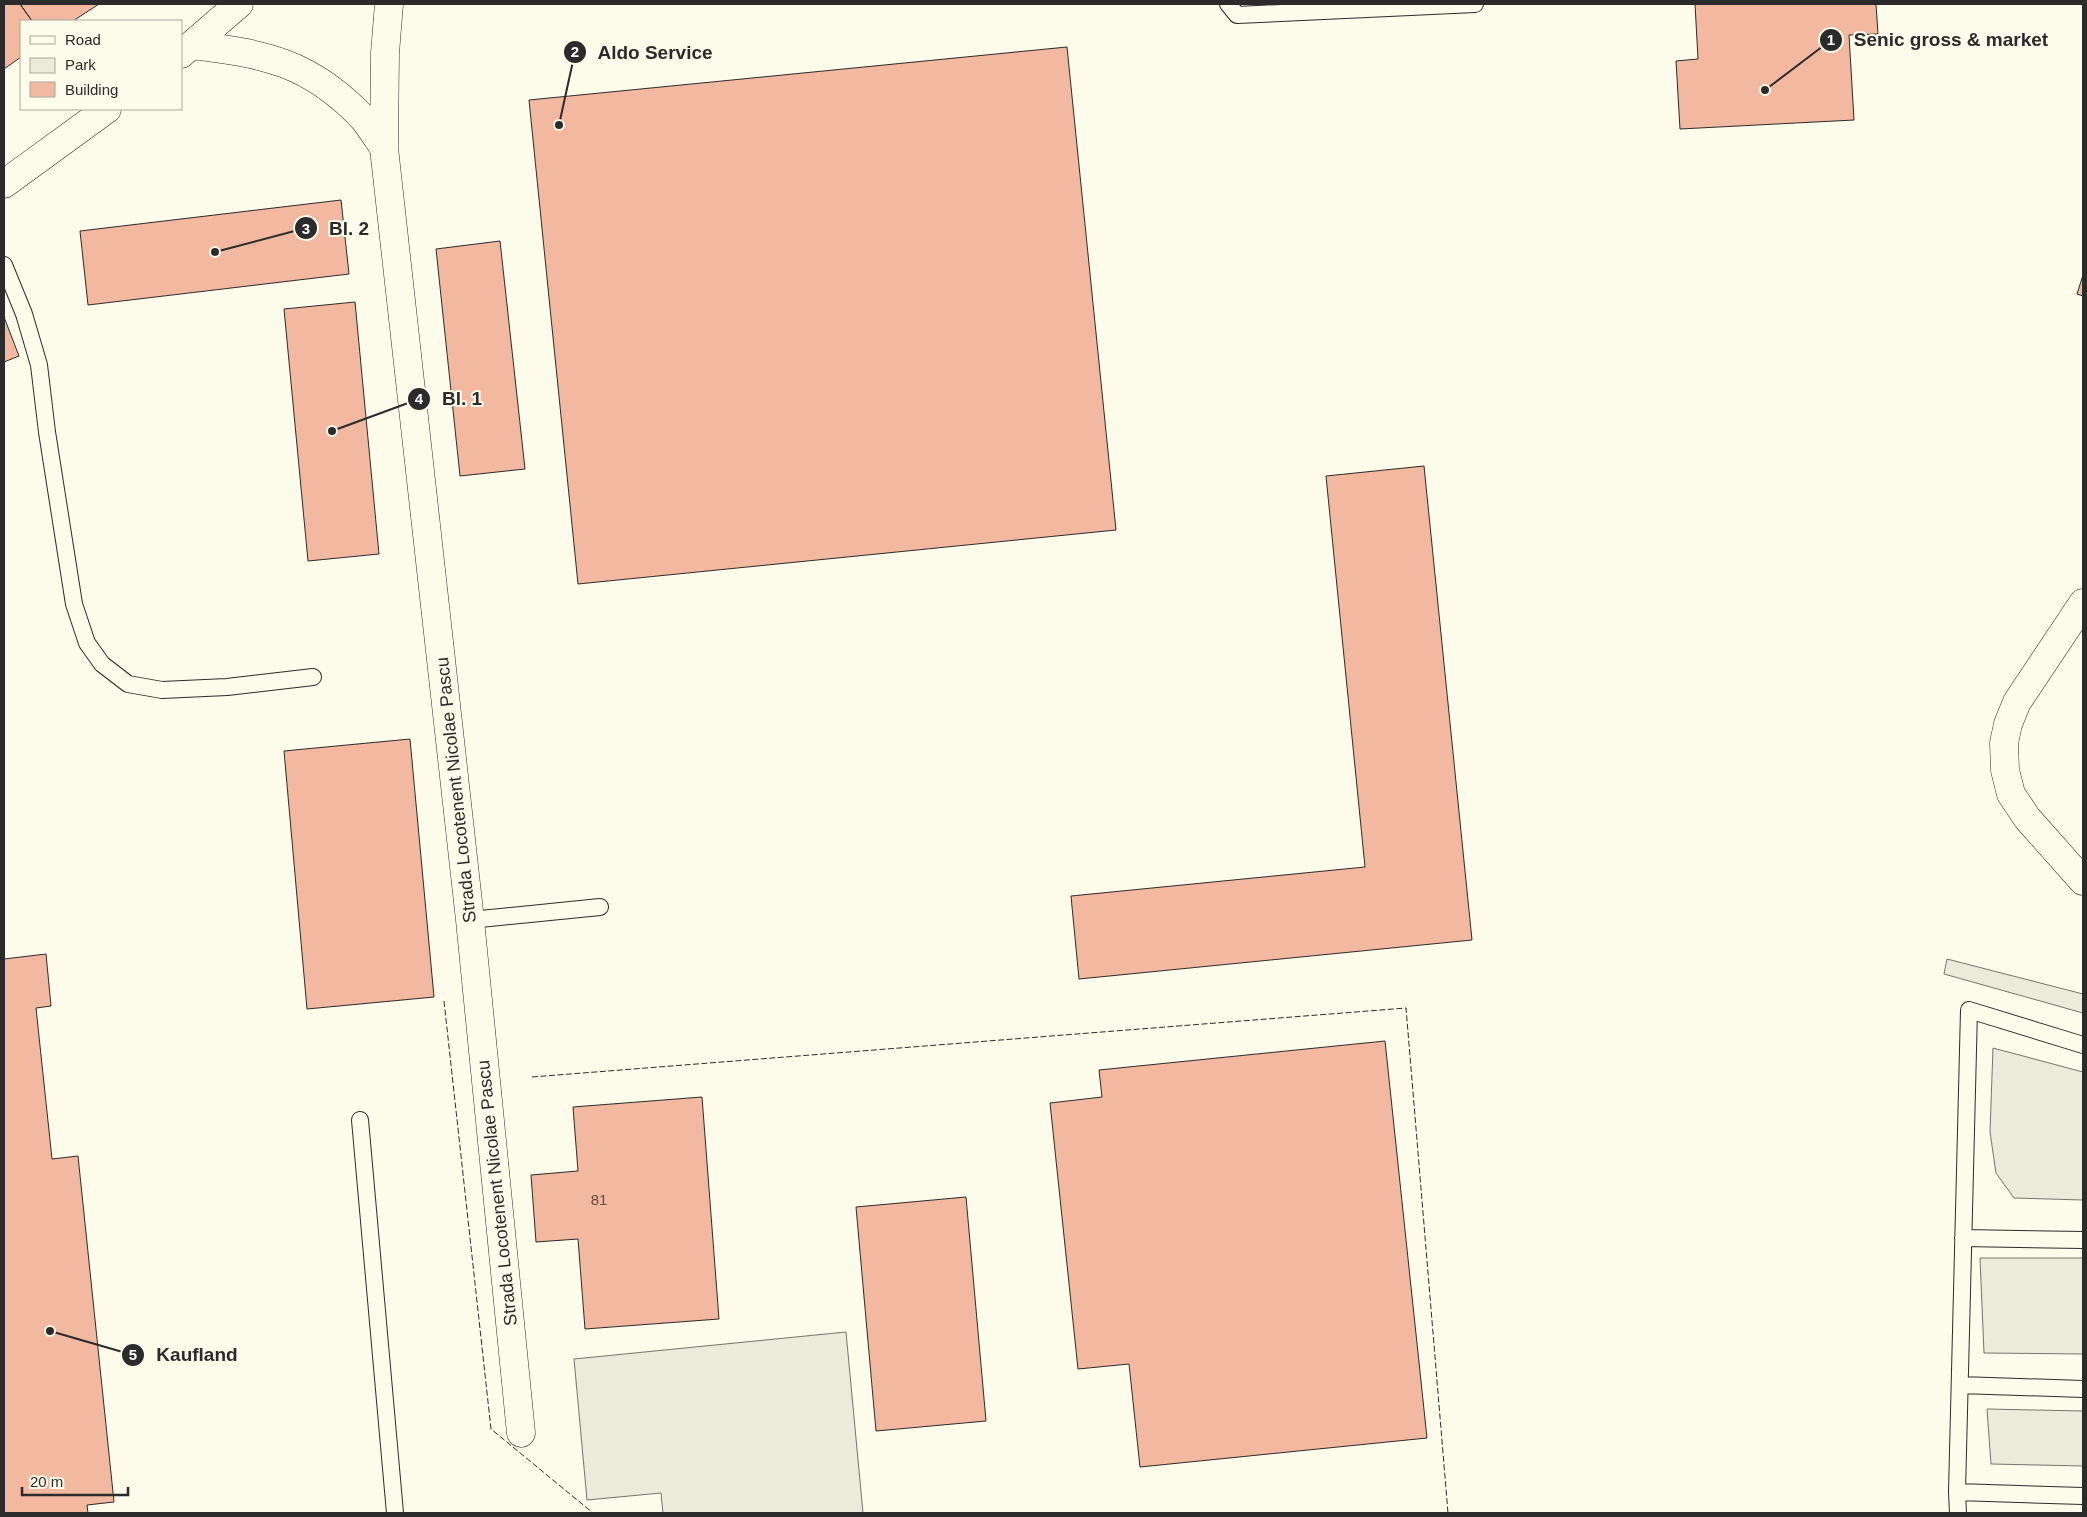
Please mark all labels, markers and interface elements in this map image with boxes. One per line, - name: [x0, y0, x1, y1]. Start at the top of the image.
- legend: [20, 20, 182, 110]
- callout: Senic gross & market: [1819, 23, 2058, 57]
- text: Senic gross & market: [1854, 29, 2049, 50]
- text: Road: [65, 31, 101, 48]
- text: 1: [1827, 31, 1835, 48]
- callout: Aldo Service: [562, 35, 722, 69]
- text: Aldo Service: [597, 42, 713, 63]
- text: 2: [571, 43, 579, 60]
- text: Park: [65, 56, 96, 73]
- text: Building: [65, 81, 118, 98]
- callout: Bl. 2: [294, 211, 379, 245]
- text: Bl. 2: [329, 218, 369, 239]
- text: 3: [302, 220, 310, 237]
- callout: Bl. 1: [407, 382, 492, 416]
- text: Bl. 1: [442, 388, 482, 409]
- text: 4: [415, 390, 424, 407]
- street label: Strada Locotenent Nicolae Pascu: [432, 656, 480, 924]
- street label: Strada Locotenent Nicolae Pascu: [473, 1059, 521, 1327]
- house number: 81: [591, 1191, 607, 1208]
- callout: Kaufland: [121, 1338, 247, 1372]
- text: Kaufland: [156, 1344, 238, 1365]
- text: 5: [129, 1346, 137, 1363]
- scale bar: [22, 1464, 129, 1496]
- text: 20 m: [30, 1473, 63, 1490]

